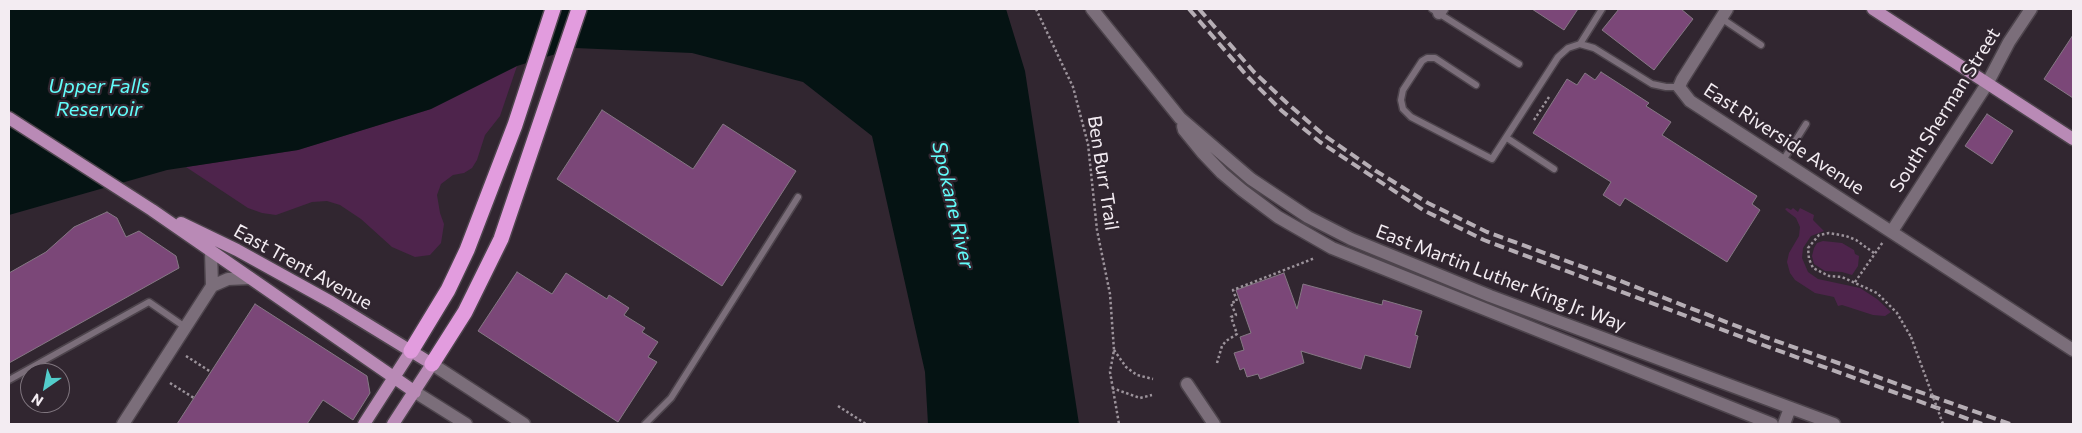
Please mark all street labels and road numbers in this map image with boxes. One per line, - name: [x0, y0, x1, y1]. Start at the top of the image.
- street label: South Sherman Street: [1885, 23, 2005, 197]
- street label: East Riverside Avenue: [1699, 79, 1869, 199]
- street label: Ben Burr Trail: [1083, 114, 1123, 232]
- street label: East Trent Avenue: [230, 220, 376, 314]
- street label: East Martin Luther King Jr. Way: [1373, 220, 1629, 336]

